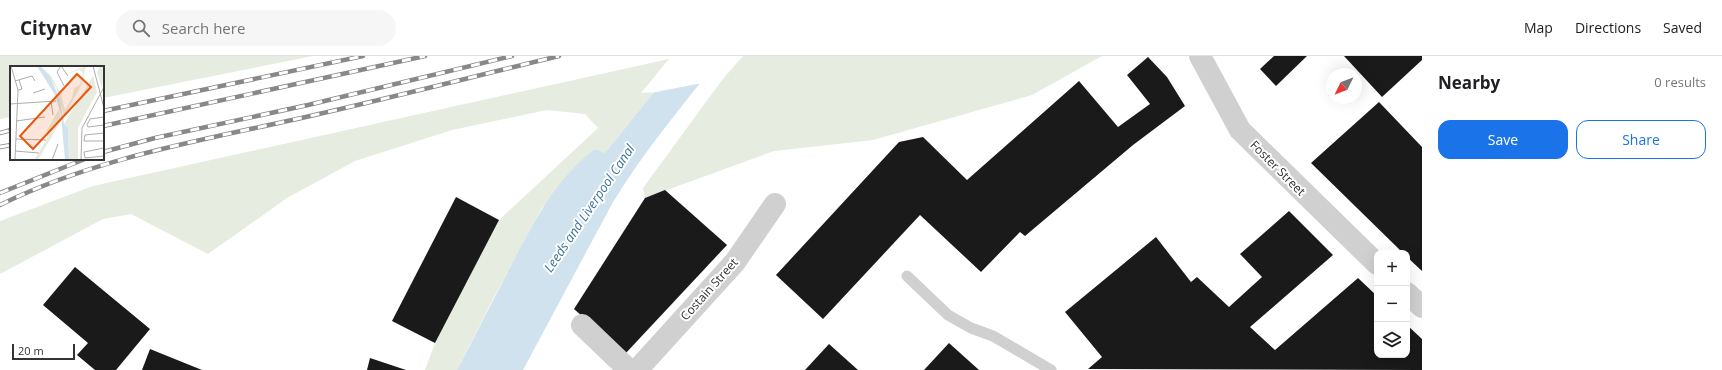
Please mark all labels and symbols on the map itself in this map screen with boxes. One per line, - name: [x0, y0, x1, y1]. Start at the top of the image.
- inset map: [10, 66, 104, 160]
- north arrow: [1326, 68, 1362, 104]
- street label: Foster Street: [1247, 137, 1309, 199]
- water label: Leeds and Liverpool Canal: [539, 140, 639, 275]
- street label: Costain Street: [676, 254, 742, 324]
- scale bar: [12, 342, 75, 361]

